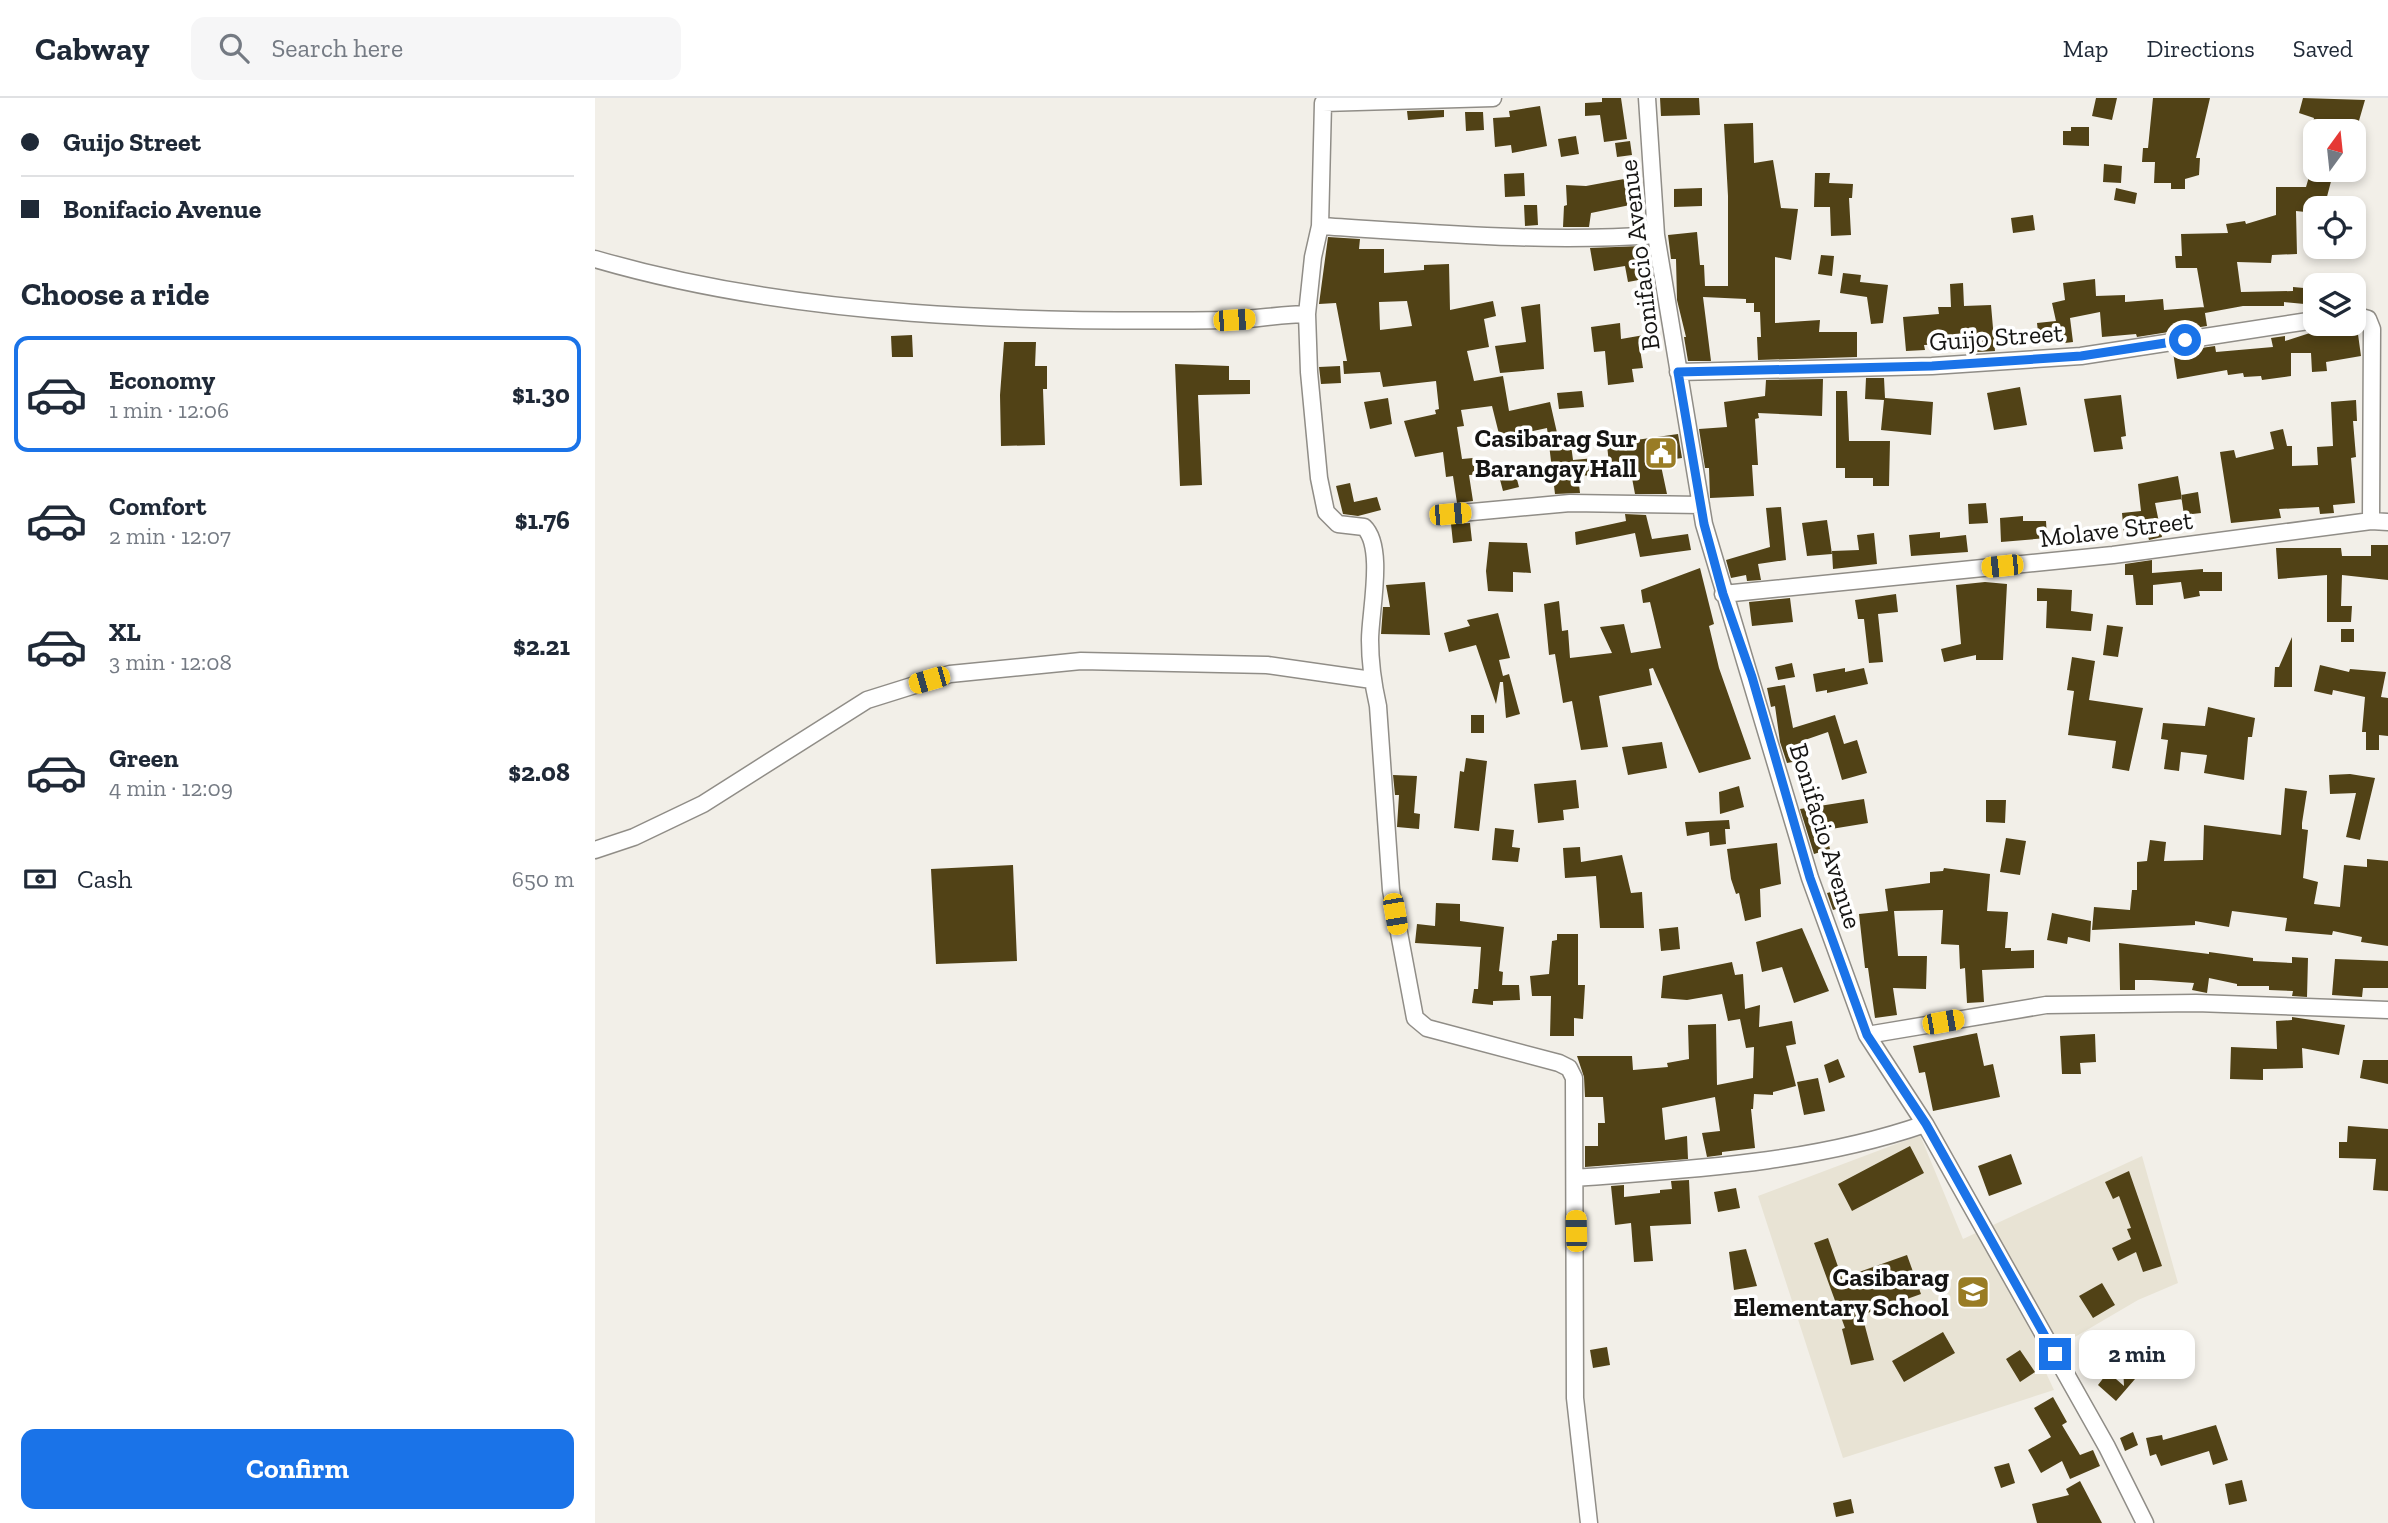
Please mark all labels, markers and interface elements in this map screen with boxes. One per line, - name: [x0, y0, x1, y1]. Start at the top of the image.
- search box: [191, 17, 681, 80]
- text: Cabway: [35, 29, 149, 68]
- icon: search: [215, 29, 253, 67]
- text: Search here: [271, 32, 403, 64]
- text: Map: [2063, 34, 2109, 63]
- text: Directions: [2147, 34, 2255, 63]
- text: Saved: [2293, 34, 2353, 63]
- north arrow: [2303, 119, 2366, 182]
- map controls: [2303, 119, 2366, 336]
- text: Guijo Street: [63, 126, 201, 158]
- street label: Bonifacio Avenue: [1611, 158, 1667, 352]
- text: Bonifacio Avenue: [63, 193, 261, 225]
- button: locate: [2303, 196, 2366, 259]
- button: layers: [2303, 273, 2366, 336]
- text: Choose a ride: [21, 275, 209, 313]
- car: [1213, 308, 1256, 332]
- street label: Guijo Street: [1928, 316, 2064, 358]
- route start: [2169, 324, 2201, 356]
- icon: car: [25, 363, 88, 426]
- text: Economy: [109, 364, 215, 396]
- text: $1.30: [512, 378, 570, 410]
- text: 1 min · 12:06: [109, 396, 229, 424]
- place label: Casibarag Sur Barangay Hall: [1474, 422, 1637, 484]
- public building icon: Casibarag Sur Barangay Hall: [1642, 434, 1680, 472]
- icon: car: [25, 489, 88, 552]
- text: Comfort: [109, 490, 206, 522]
- car: [1429, 502, 1472, 526]
- text: $1.76: [515, 504, 570, 536]
- street label: Molave Street: [2038, 504, 2195, 554]
- text: 2 min · 12:07: [109, 522, 231, 550]
- car: [1981, 553, 2024, 579]
- icon: car: [25, 615, 88, 678]
- text: XL: [109, 616, 141, 648]
- text: $2.21: [513, 630, 570, 662]
- text: 3 min · 12:08: [109, 648, 232, 676]
- car: [906, 664, 953, 696]
- street label: Bonifacio Avenue: [1783, 739, 1869, 933]
- icon: car: [25, 741, 88, 804]
- text: Green: [109, 742, 179, 774]
- text: $2.08: [508, 756, 570, 788]
- text: 4 min · 12:09: [109, 774, 233, 802]
- icon: cash: [21, 860, 59, 898]
- text: Cash: [77, 863, 132, 895]
- text: 650 m: [512, 865, 574, 893]
- car: [1382, 891, 1409, 937]
- car: [1921, 1008, 1966, 1036]
- car: [1566, 1210, 1587, 1252]
- place label: Casibarag Elementary School: [1733, 1261, 1949, 1323]
- school or university icon: Casibarag Elementary School: [1954, 1273, 1992, 1311]
- callout: 2 min: [2079, 1330, 2195, 1378]
- route end: [2039, 1338, 2071, 1370]
- text: 2 min: [2108, 1340, 2166, 1368]
- button: Confirm: [21, 1429, 574, 1509]

